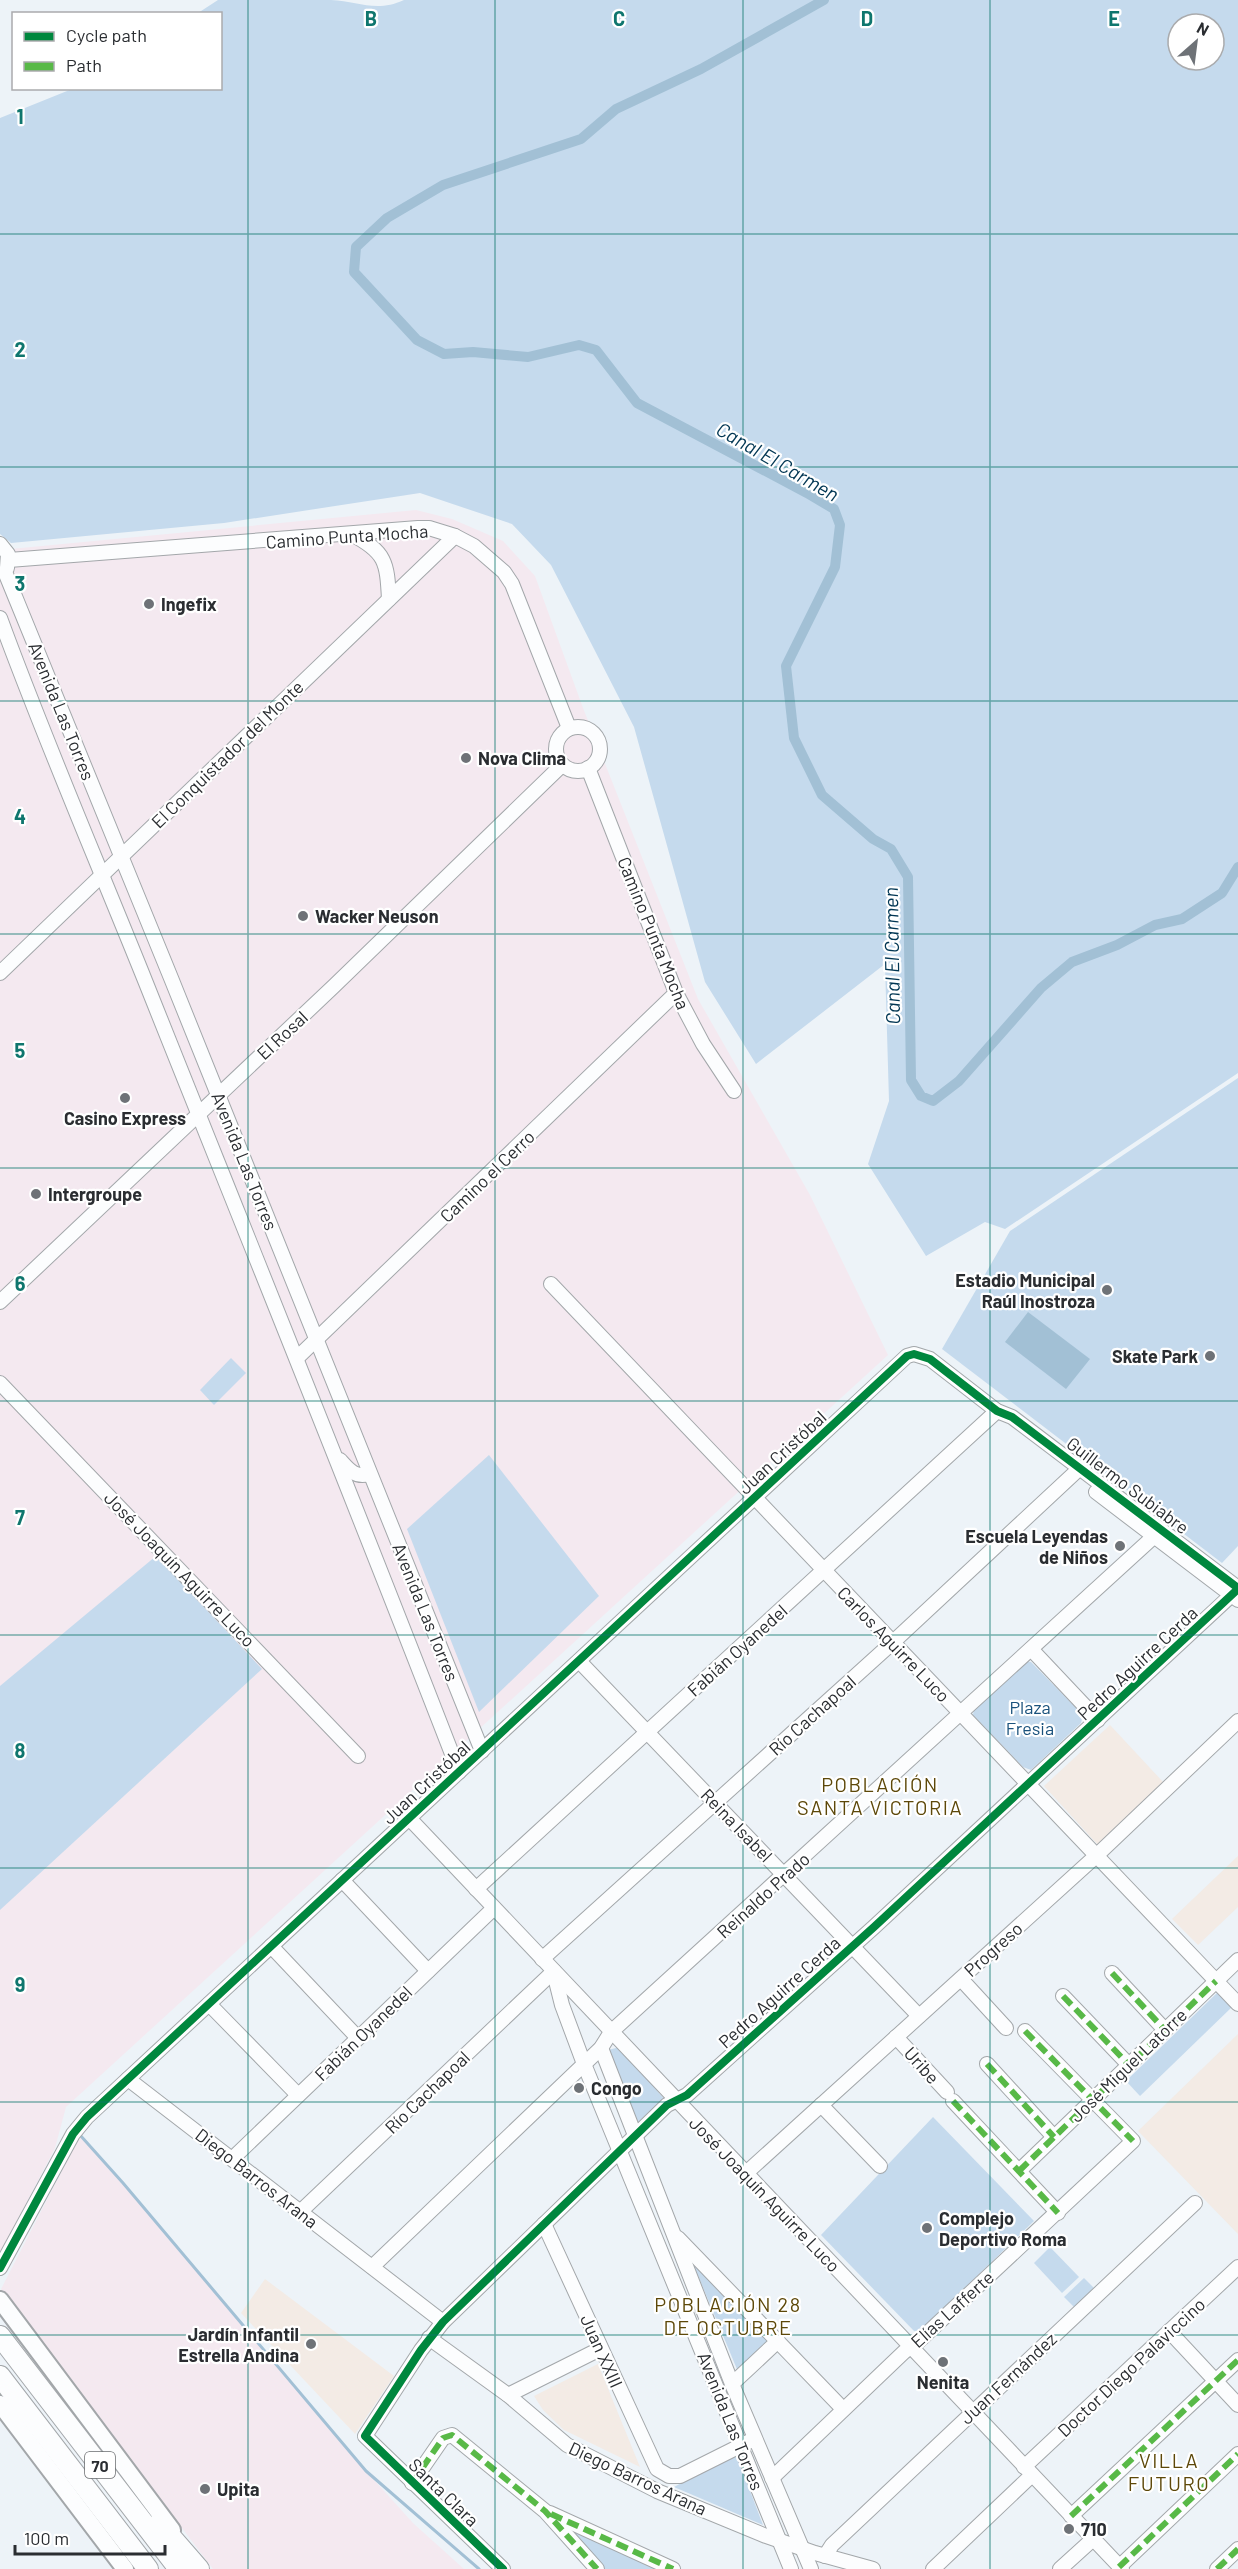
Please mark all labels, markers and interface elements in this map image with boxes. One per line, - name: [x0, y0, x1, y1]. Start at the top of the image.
- text: B: [365, 6, 377, 30]
- text: C: [613, 6, 625, 30]
- text: D: [861, 6, 873, 30]
- text: E: [1108, 6, 1120, 30]
- legend: [12, 12, 222, 90]
- north arrow: [1166, 12, 1226, 72]
- text: N: [1194, 17, 1212, 39]
- text: Cycle path: [66, 24, 147, 46]
- text: Path: [66, 54, 102, 76]
- text: 1: [16, 104, 24, 128]
- text: 2: [14, 337, 26, 361]
- water label: Canal El Carmen: [712, 416, 844, 506]
- street label: Camino Punta Mocha: [265, 519, 429, 553]
- text: 3: [15, 571, 25, 595]
- place label: Ingefix: [161, 593, 217, 615]
- marker: Ingefix: [142, 597, 156, 611]
- street label: Avenida Las Torres: [24, 639, 100, 783]
- street label: El Conquistador del Monte: [146, 676, 308, 832]
- place label: Nova Clima: [478, 747, 566, 769]
- marker: Nova Clima: [459, 751, 473, 765]
- text: 4: [14, 804, 26, 828]
- street label: Camino Punta Mocha: [613, 853, 695, 1013]
- water label: Canal El Carmen: [878, 887, 904, 1025]
- place label: Wacker Neuson: [315, 905, 438, 927]
- marker: Wacker Neuson: [296, 909, 310, 923]
- street label: El Rosal: [252, 1006, 312, 1064]
- text: 5: [15, 1038, 26, 1062]
- street label: Avenida Las Torres: [207, 1089, 283, 1233]
- marker: Casino Express: [118, 1091, 132, 1105]
- place label: Casino Express: [64, 1107, 186, 1129]
- street label: Camino el Cerro: [435, 1125, 539, 1227]
- place label: Intergroupe: [48, 1183, 142, 1205]
- marker: Intergroupe: [29, 1187, 43, 1201]
- place label: Estadio Municipal Raúl Inostroza: [955, 1269, 1095, 1312]
- text: 6: [15, 1271, 26, 1295]
- marker: Estadio Municipal Raúl Inostroza: [1100, 1283, 1114, 1297]
- place label: Skate Park: [1112, 1345, 1198, 1367]
- marker: Skate Park: [1203, 1349, 1217, 1363]
- street label: Juan Cristóbal: [733, 1406, 831, 1498]
- street label: Guillermo Subiabre: [1062, 1432, 1194, 1538]
- street label: José Joaquín Aguirre Luco: [100, 1487, 260, 1651]
- text: 7: [15, 1505, 25, 1529]
- place label: Escuela Leyendas de Niños: [965, 1525, 1108, 1568]
- marker: Escuela Leyendas de Niños: [1113, 1539, 1127, 1553]
- street label: Avenida Las Torres: [388, 1540, 464, 1684]
- street label: Carlos Aguirre Luco: [833, 1582, 955, 1706]
- street label: Fabián Oyanedel: [682, 1599, 792, 1701]
- street label: Pedro Aguirre Cerda: [1072, 1602, 1202, 1724]
- street label: Río Cachapoal: [764, 1670, 860, 1760]
- park label: Plaza Fresia: [1006, 1696, 1054, 1739]
- street label: Juan Cristóbal: [377, 1736, 475, 1828]
- text: 8: [15, 1738, 26, 1762]
- district label: POBLACIÓN SANTA VICTORIA: [797, 1772, 963, 1819]
- street label: Reina Isabel: [697, 1784, 777, 1866]
- street label: Reinaldo Prado: [712, 1848, 814, 1942]
- street label: Progreso: [959, 1917, 1027, 1981]
- street label: Pedro Aguirre Cerda: [714, 1932, 844, 2052]
- text: 9: [15, 1972, 25, 1996]
- street label: Fabián Oyanedel: [310, 1981, 416, 2085]
- street label: José Miguel Latorre: [1065, 2004, 1191, 2126]
- street label: Uribe: [900, 2042, 944, 2088]
- street label: Río Cachapoal: [380, 2046, 474, 2138]
- place label: Congo: [591, 2077, 642, 2099]
- marker: Congo: [572, 2081, 586, 2095]
- street label: José Joaquín Aguirre Luco: [685, 2112, 845, 2276]
- street label: Diego Barros Arana: [191, 2123, 323, 2233]
- place label: Complejo Deportivo Roma: [939, 2207, 1066, 2250]
- marker: Complejo Deportivo Roma: [920, 2221, 934, 2235]
- street label: Elías Lafferte: [906, 2266, 998, 2352]
- district label: POBLACIÓN 28 DE OCTUBRE: [654, 2292, 802, 2339]
- street label: Doctor Diego Palaviccino: [1053, 2293, 1209, 2441]
- street label: Juan XXIII: [576, 2311, 628, 2391]
- place label: Jardín Infantil Estrella Andina: [178, 2323, 299, 2366]
- street label: Juan Fernández: [955, 2328, 1061, 2428]
- marker: Jardín Infantil Estrella Andina: [304, 2337, 318, 2351]
- street label: Avenida Las Torres: [693, 2349, 769, 2493]
- marker: Nenita: [936, 2355, 950, 2369]
- place label: Nenita: [917, 2371, 969, 2393]
- street label: Diego Barros Arana: [566, 2436, 710, 2520]
- district label: VILLA FUTURO: [1128, 2448, 1210, 2495]
- road number: 70: [85, 2452, 115, 2478]
- street label: Santa Clara: [404, 2453, 484, 2531]
- place label: Upita: [217, 2478, 259, 2500]
- marker: Upita: [198, 2482, 212, 2496]
- scale bar: [15, 2518, 165, 2556]
- place label: 710: [1081, 2518, 1107, 2540]
- marker: 710: [1062, 2522, 1076, 2536]
- text: 100 m: [24, 2527, 69, 2549]

